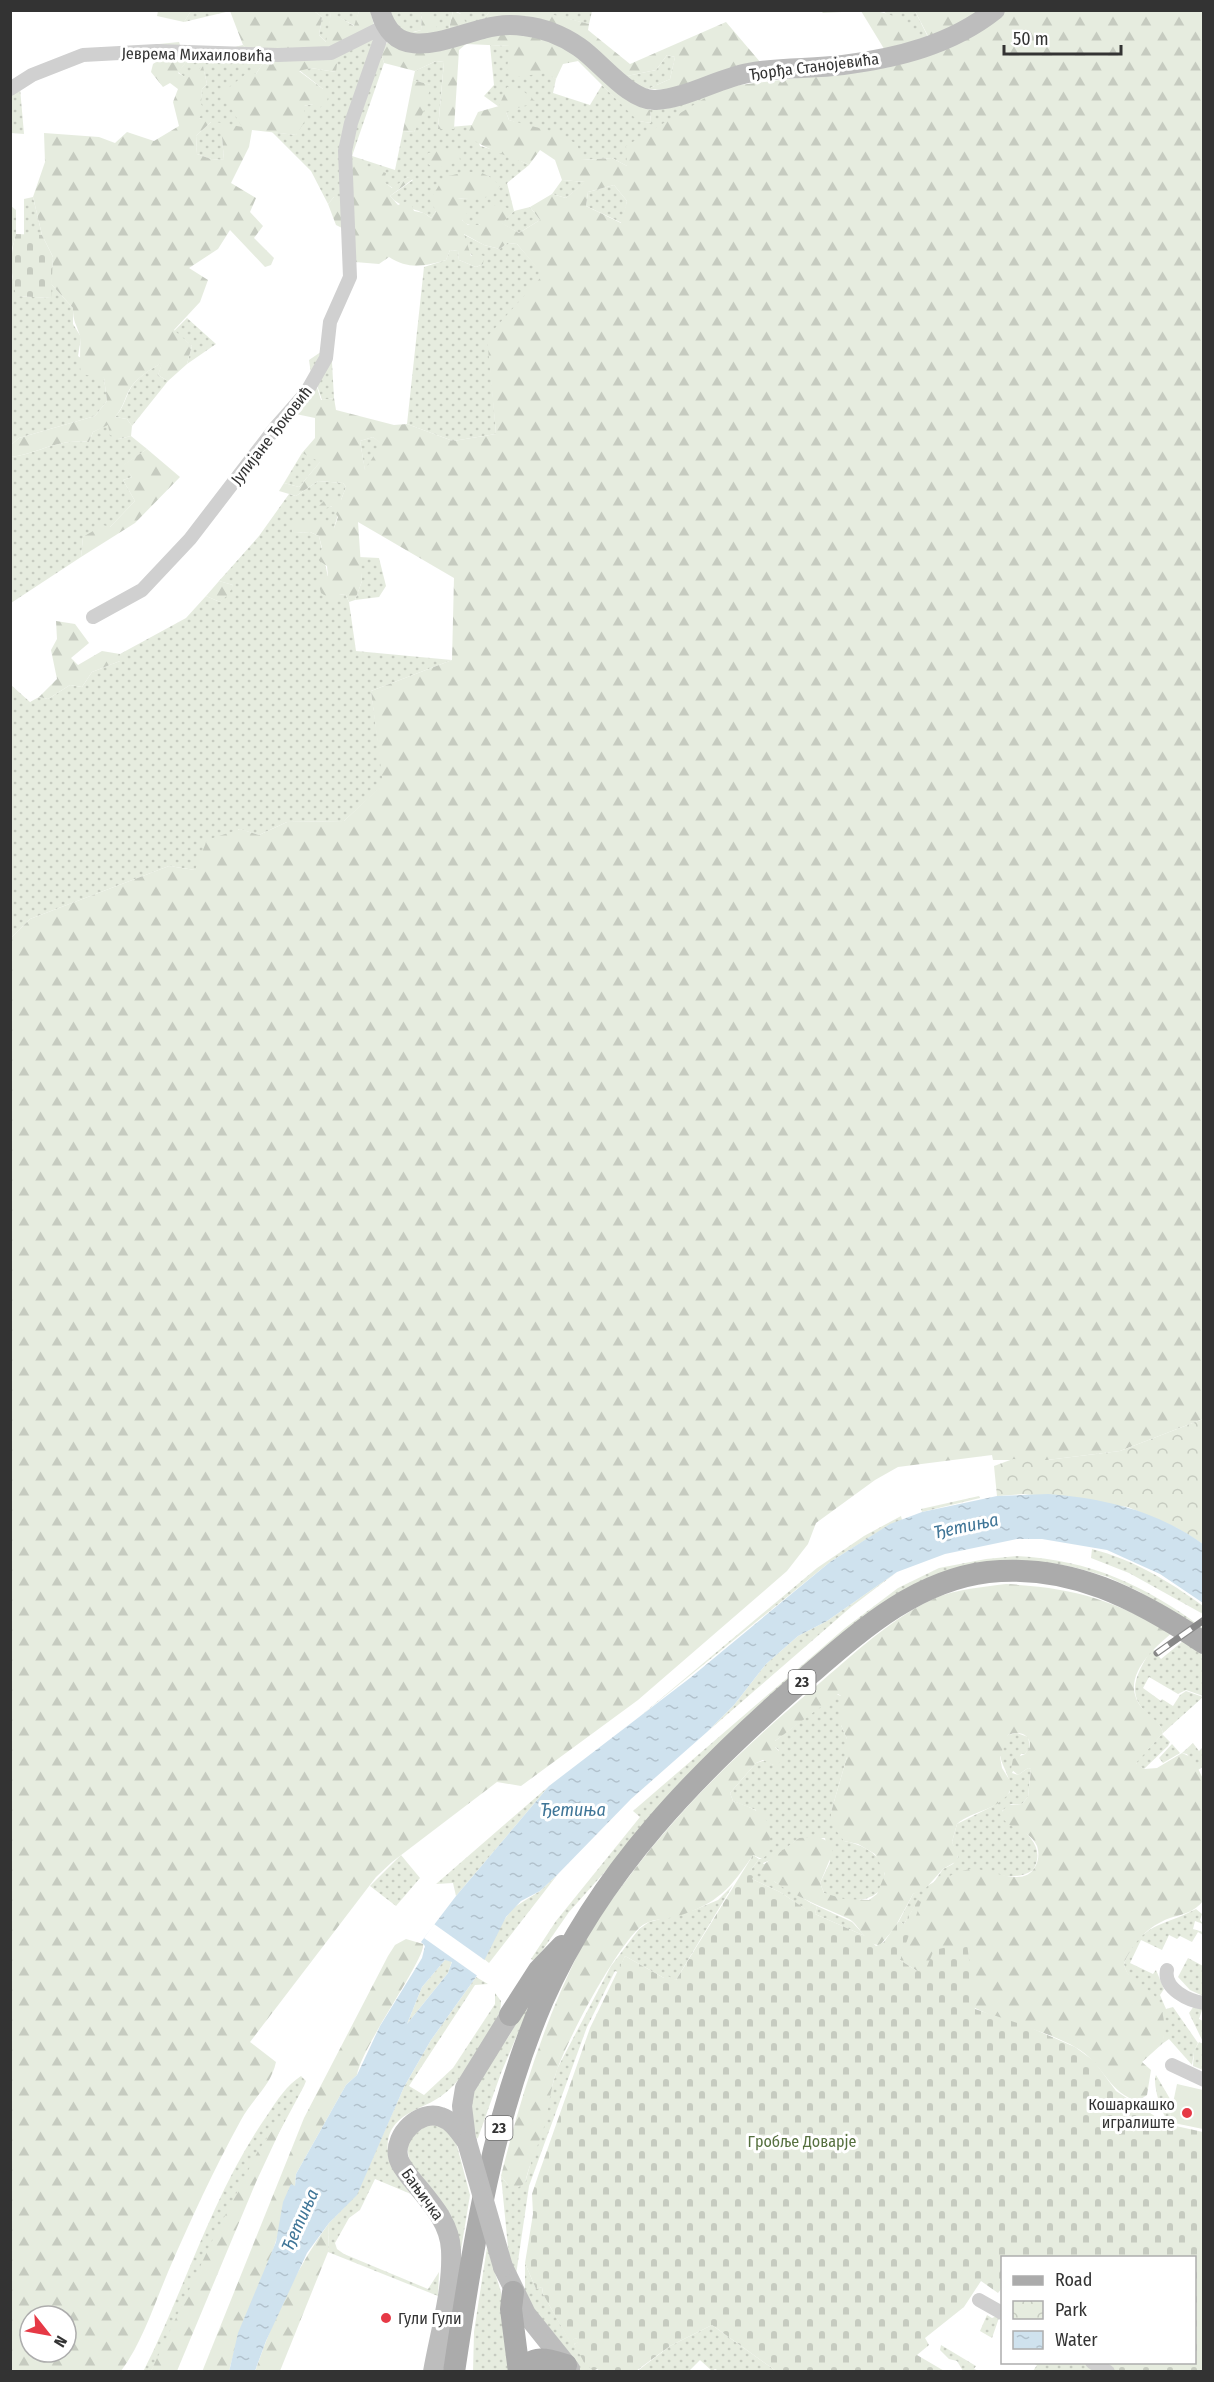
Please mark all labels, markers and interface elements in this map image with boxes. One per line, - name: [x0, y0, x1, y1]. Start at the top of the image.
- scale bar: [1004, 18, 1121, 56]
- text: 50 m: [1013, 28, 1049, 50]
- street label: Јеврема Михаиловића: [121, 44, 273, 65]
- street label: Ђорђа Станојевића: [748, 49, 880, 84]
- street label: Јулијане Ђоковић: [227, 382, 316, 488]
- water label: Ђетиња: [932, 1508, 1000, 1544]
- road number: 23: [788, 1670, 816, 1694]
- water label: Ђетиња: [540, 1799, 606, 1821]
- place label: Кошаркашко игралиште: [1088, 2095, 1175, 2132]
- marker: Кошаркашко игралиште: [1180, 2106, 1194, 2120]
- road number: 23: [486, 2116, 512, 2140]
- park label: Гробље Доварје: [748, 2132, 857, 2151]
- street label: Бањичка: [397, 2165, 448, 2224]
- water label: Ђетиња: [277, 2186, 323, 2254]
- legend: [1001, 2256, 1196, 2364]
- text: Road: [1055, 2269, 1092, 2291]
- text: Park: [1055, 2299, 1088, 2321]
- north arrow: [18, 2304, 78, 2364]
- place label: Гули Гули: [398, 2309, 461, 2328]
- marker: Гули Гули: [379, 2311, 393, 2325]
- text: Water: [1055, 2329, 1098, 2351]
- text: N: [50, 2332, 71, 2350]

